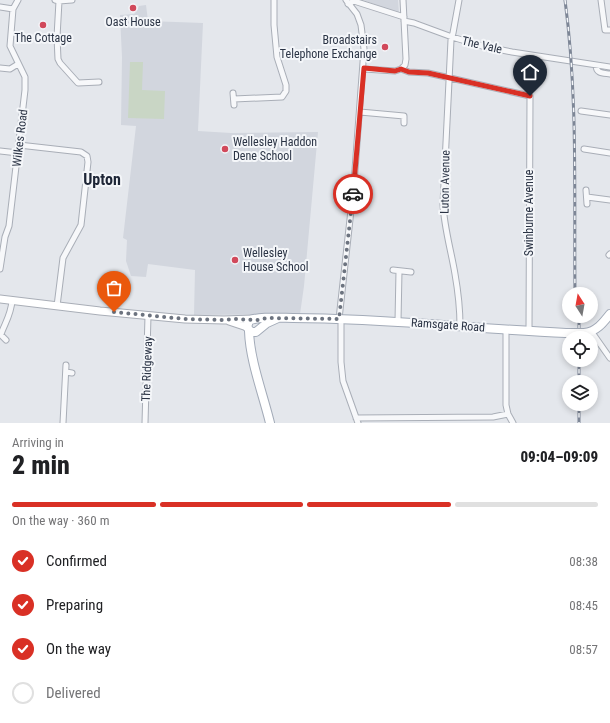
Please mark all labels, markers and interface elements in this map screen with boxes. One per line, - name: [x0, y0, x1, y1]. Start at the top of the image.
- marker: Oast House: [128, 3, 138, 13]
- place label: Oast House: [105, 15, 161, 29]
- marker: The Cottage: [38, 20, 48, 30]
- place label: The Cottage: [14, 31, 72, 45]
- place label: Broadstairs Telephone Exchange: [280, 33, 377, 61]
- street label: The Vale: [460, 34, 504, 57]
- marker: Broadstairs Telephone Exchange: [380, 42, 390, 52]
- pin: [513, 55, 547, 96]
- icon: home: [519, 61, 541, 83]
- street label: Wilkes Road: [10, 108, 30, 168]
- place label: Wellesley Haddon Dene School: [233, 135, 317, 163]
- marker: Wellesley Haddon Dene School: [220, 144, 230, 154]
- street label: Luton Avenue: [437, 150, 453, 214]
- street label: Swinburne Avenue: [522, 169, 536, 256]
- district label: Upton: [83, 170, 121, 189]
- courier: [333, 174, 373, 214]
- icon: car: [342, 183, 364, 205]
- place label: Wellesley House School: [243, 246, 308, 274]
- marker: Wellesley House School: [230, 255, 240, 265]
- pin: [97, 271, 131, 312]
- icon: bag: [103, 277, 125, 299]
- north arrow: [562, 287, 598, 323]
- map controls: [562, 287, 598, 411]
- street label: Ramsgate Road: [410, 315, 486, 335]
- button: locate: [562, 331, 598, 367]
- street label: The Ridgeway: [139, 336, 155, 402]
- button: layers: [562, 375, 598, 411]
- text: Arriving in: [12, 435, 64, 450]
- text: 09:04–09:09: [520, 448, 598, 466]
- text: 2 min: [12, 450, 70, 480]
- text: On the way · 360 m: [12, 513, 109, 528]
- icon: check: [12, 550, 34, 572]
- text: Confirmed: [46, 552, 107, 570]
- text: 08:38: [569, 554, 598, 569]
- icon: check: [12, 594, 34, 616]
- text: Preparing: [46, 596, 103, 614]
- text: 08:45: [569, 598, 598, 613]
- icon: check: [12, 638, 34, 660]
- text: On the way: [46, 640, 111, 658]
- text: 08:57: [569, 642, 598, 657]
- text: Delivered: [46, 684, 101, 702]

